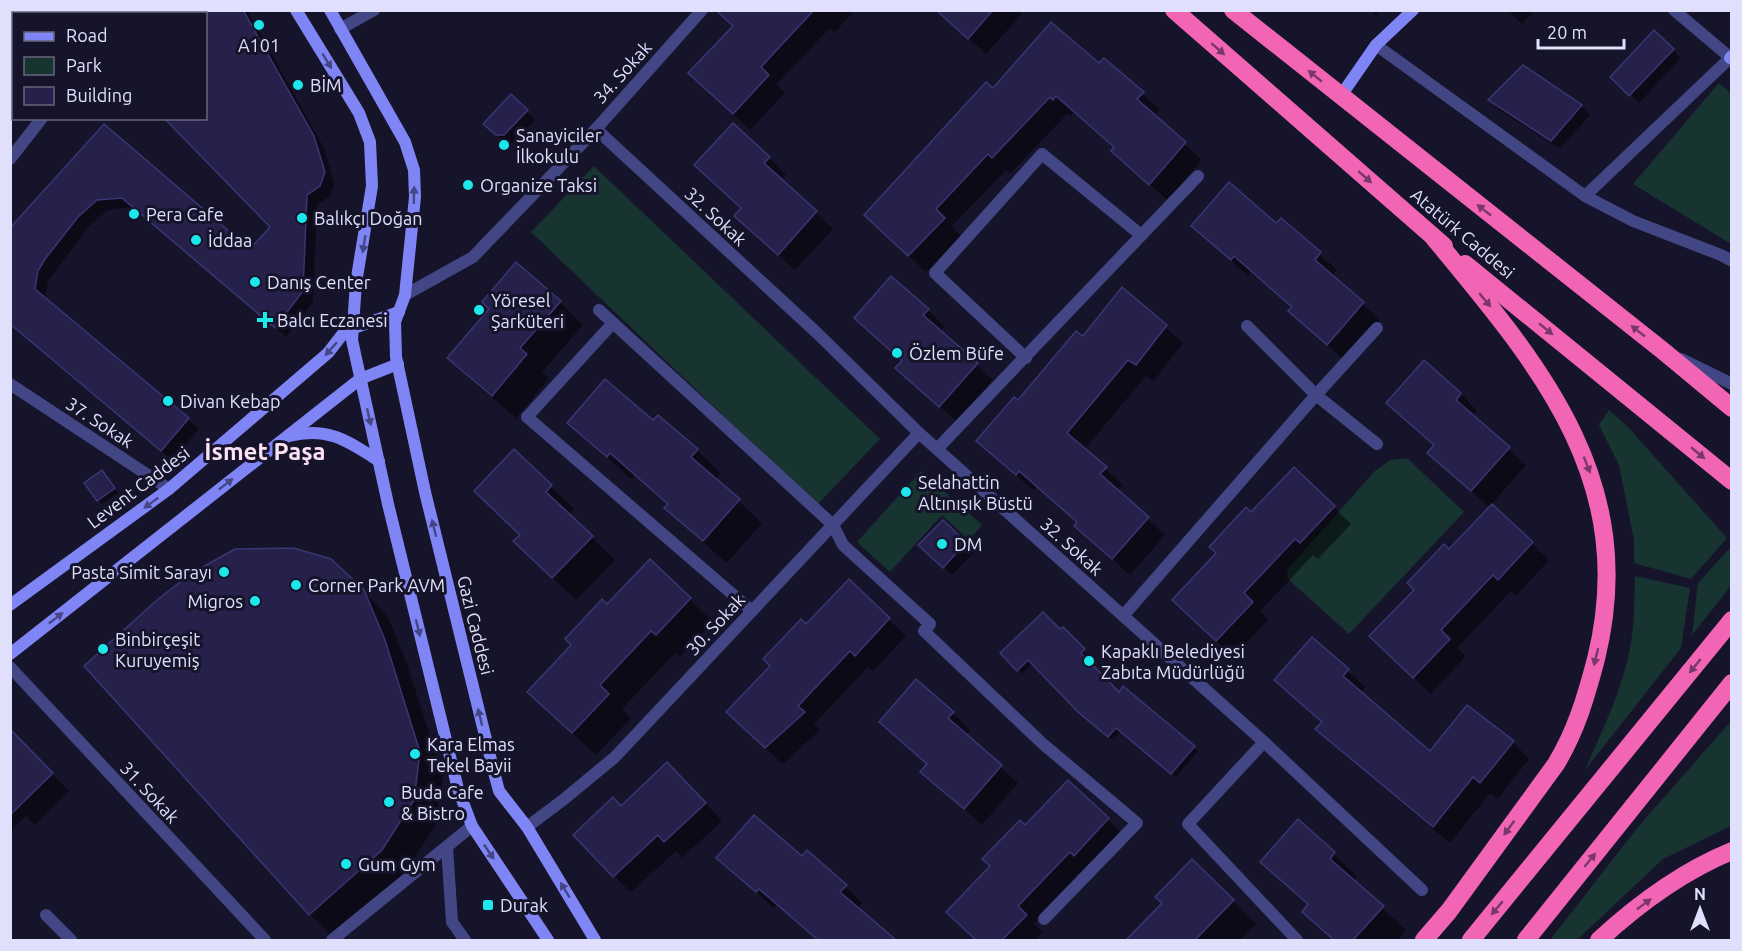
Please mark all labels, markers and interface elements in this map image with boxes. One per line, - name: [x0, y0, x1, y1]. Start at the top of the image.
- legend: [12, 12, 207, 120]
- scale bar: [1538, 12, 1624, 50]
- marker: A101: [252, 18, 266, 32]
- text: 20 m: [1547, 22, 1587, 42]
- text: Road: [66, 25, 108, 45]
- place label: A101: [238, 35, 280, 55]
- street label: 34. Sokak: [589, 37, 655, 107]
- one-way arrow: [1210, 42, 1225, 55]
- one-way arrow: [321, 52, 332, 69]
- text: Park: [66, 55, 102, 75]
- one-way arrow: [1307, 70, 1323, 83]
- place label: BİM: [310, 75, 342, 95]
- marker: BİM: [291, 78, 305, 92]
- text: Building: [66, 85, 132, 105]
- place label: Sanayiciler İlkokulu: [516, 125, 602, 166]
- marker: Sanayiciler İlkokulu: [497, 138, 511, 152]
- one-way arrow: [1357, 170, 1372, 183]
- place label: Organize Taksi: [480, 175, 597, 195]
- marker: Organize Taksi: [461, 178, 475, 192]
- street label: 32. Sokak: [681, 183, 751, 249]
- street label: Atatürk Caddesi: [1407, 184, 1519, 282]
- one-way arrow: [410, 185, 419, 204]
- place label: Pera Cafe: [146, 204, 224, 224]
- one-way arrow: [1477, 205, 1492, 217]
- marker: Pera Cafe: [127, 207, 141, 221]
- place label: Balıkçı Doğan: [314, 208, 423, 228]
- marker: Balıkçı Doğan: [295, 211, 309, 225]
- place label: İddaa: [208, 230, 252, 250]
- marker: İddaa: [189, 233, 203, 247]
- one-way arrow: [359, 234, 368, 253]
- place label: Danış Center: [267, 272, 371, 292]
- marker: Danış Center: [248, 275, 262, 289]
- place label: Yöresel Şarküteri: [491, 290, 564, 331]
- one-way arrow: [1478, 292, 1491, 307]
- marker: Yöresel Şarküteri: [472, 303, 486, 317]
- place label: Balcı Eczanesi: [277, 310, 388, 330]
- marker: Balcı Eczanesi: [258, 313, 272, 327]
- one-way arrow: [1539, 323, 1554, 335]
- one-way arrow: [1630, 325, 1645, 337]
- one-way arrow: [324, 341, 337, 357]
- place label: Özlem Büfe: [909, 343, 1004, 363]
- marker: Özlem Büfe: [890, 346, 904, 360]
- place label: Divan Kebap: [180, 391, 280, 411]
- street label: 37. Sokak: [63, 393, 137, 451]
- marker: Divan Kebap: [161, 394, 175, 408]
- one-way arrow: [364, 408, 374, 427]
- district label: İsmet Paşa: [204, 438, 326, 465]
- street label: Levent Caddesi: [83, 442, 193, 532]
- one-way arrow: [1690, 446, 1706, 459]
- one-way arrow: [1582, 456, 1592, 474]
- place label: Selahattin Altınışık Büstü: [918, 472, 1033, 513]
- one-way arrow: [218, 478, 233, 490]
- marker: Selahattin Altınışık Büstü: [899, 485, 913, 499]
- one-way arrow: [143, 497, 159, 509]
- street label: 32. Sokak: [1037, 513, 1107, 579]
- one-way arrow: [429, 519, 439, 537]
- place label: DM: [954, 534, 982, 554]
- marker: DM: [935, 537, 949, 551]
- place label: Pasta Simit Sarayı: [71, 562, 212, 582]
- marker: Pasta Simit Sarayı: [217, 565, 231, 579]
- street label: Gazi Caddesi: [454, 573, 498, 677]
- place label: Corner Park AVM: [308, 575, 445, 595]
- marker: Corner Park AVM: [289, 578, 303, 592]
- street label: 30. Sokak: [682, 589, 748, 659]
- place label: Migros: [187, 591, 243, 611]
- marker: Migros: [248, 594, 262, 608]
- one-way arrow: [49, 613, 64, 625]
- one-way arrow: [414, 618, 424, 637]
- place label: Binbirçeşit Kuruyemiş: [115, 629, 200, 670]
- place label: Kapaklı Belediyesi Zabıta Müdürlüğü: [1101, 641, 1245, 682]
- marker: Binbirçeşit Kuruyemiş: [96, 642, 110, 656]
- one-way arrow: [1591, 647, 1601, 666]
- marker: Kapaklı Belediyesi Zabıta Müdürlüğü: [1082, 654, 1096, 668]
- one-way arrow: [1688, 658, 1701, 674]
- one-way arrow: [475, 708, 485, 727]
- place label: Kara Elmas Tekel Bayii: [427, 734, 515, 775]
- marker: Kara Elmas Tekel Bayii: [408, 747, 422, 761]
- street label: 31. Sokak: [117, 757, 183, 827]
- place label: Buda Cafe & Bistro: [401, 782, 484, 823]
- marker: Buda Cafe & Bistro: [382, 795, 396, 809]
- one-way arrow: [1503, 820, 1515, 836]
- one-way arrow: [484, 844, 495, 860]
- one-way arrow: [1584, 852, 1597, 868]
- place label: Gum Gym: [358, 854, 436, 874]
- marker: Gum Gym: [339, 857, 353, 871]
- north arrow: [1670, 879, 1730, 939]
- one-way arrow: [559, 882, 570, 898]
- text: N: [1694, 885, 1706, 903]
- place label: Durak: [500, 895, 548, 915]
- one-way arrow: [1636, 897, 1652, 910]
- marker: Durak: [481, 898, 495, 912]
- one-way arrow: [1491, 900, 1504, 916]

